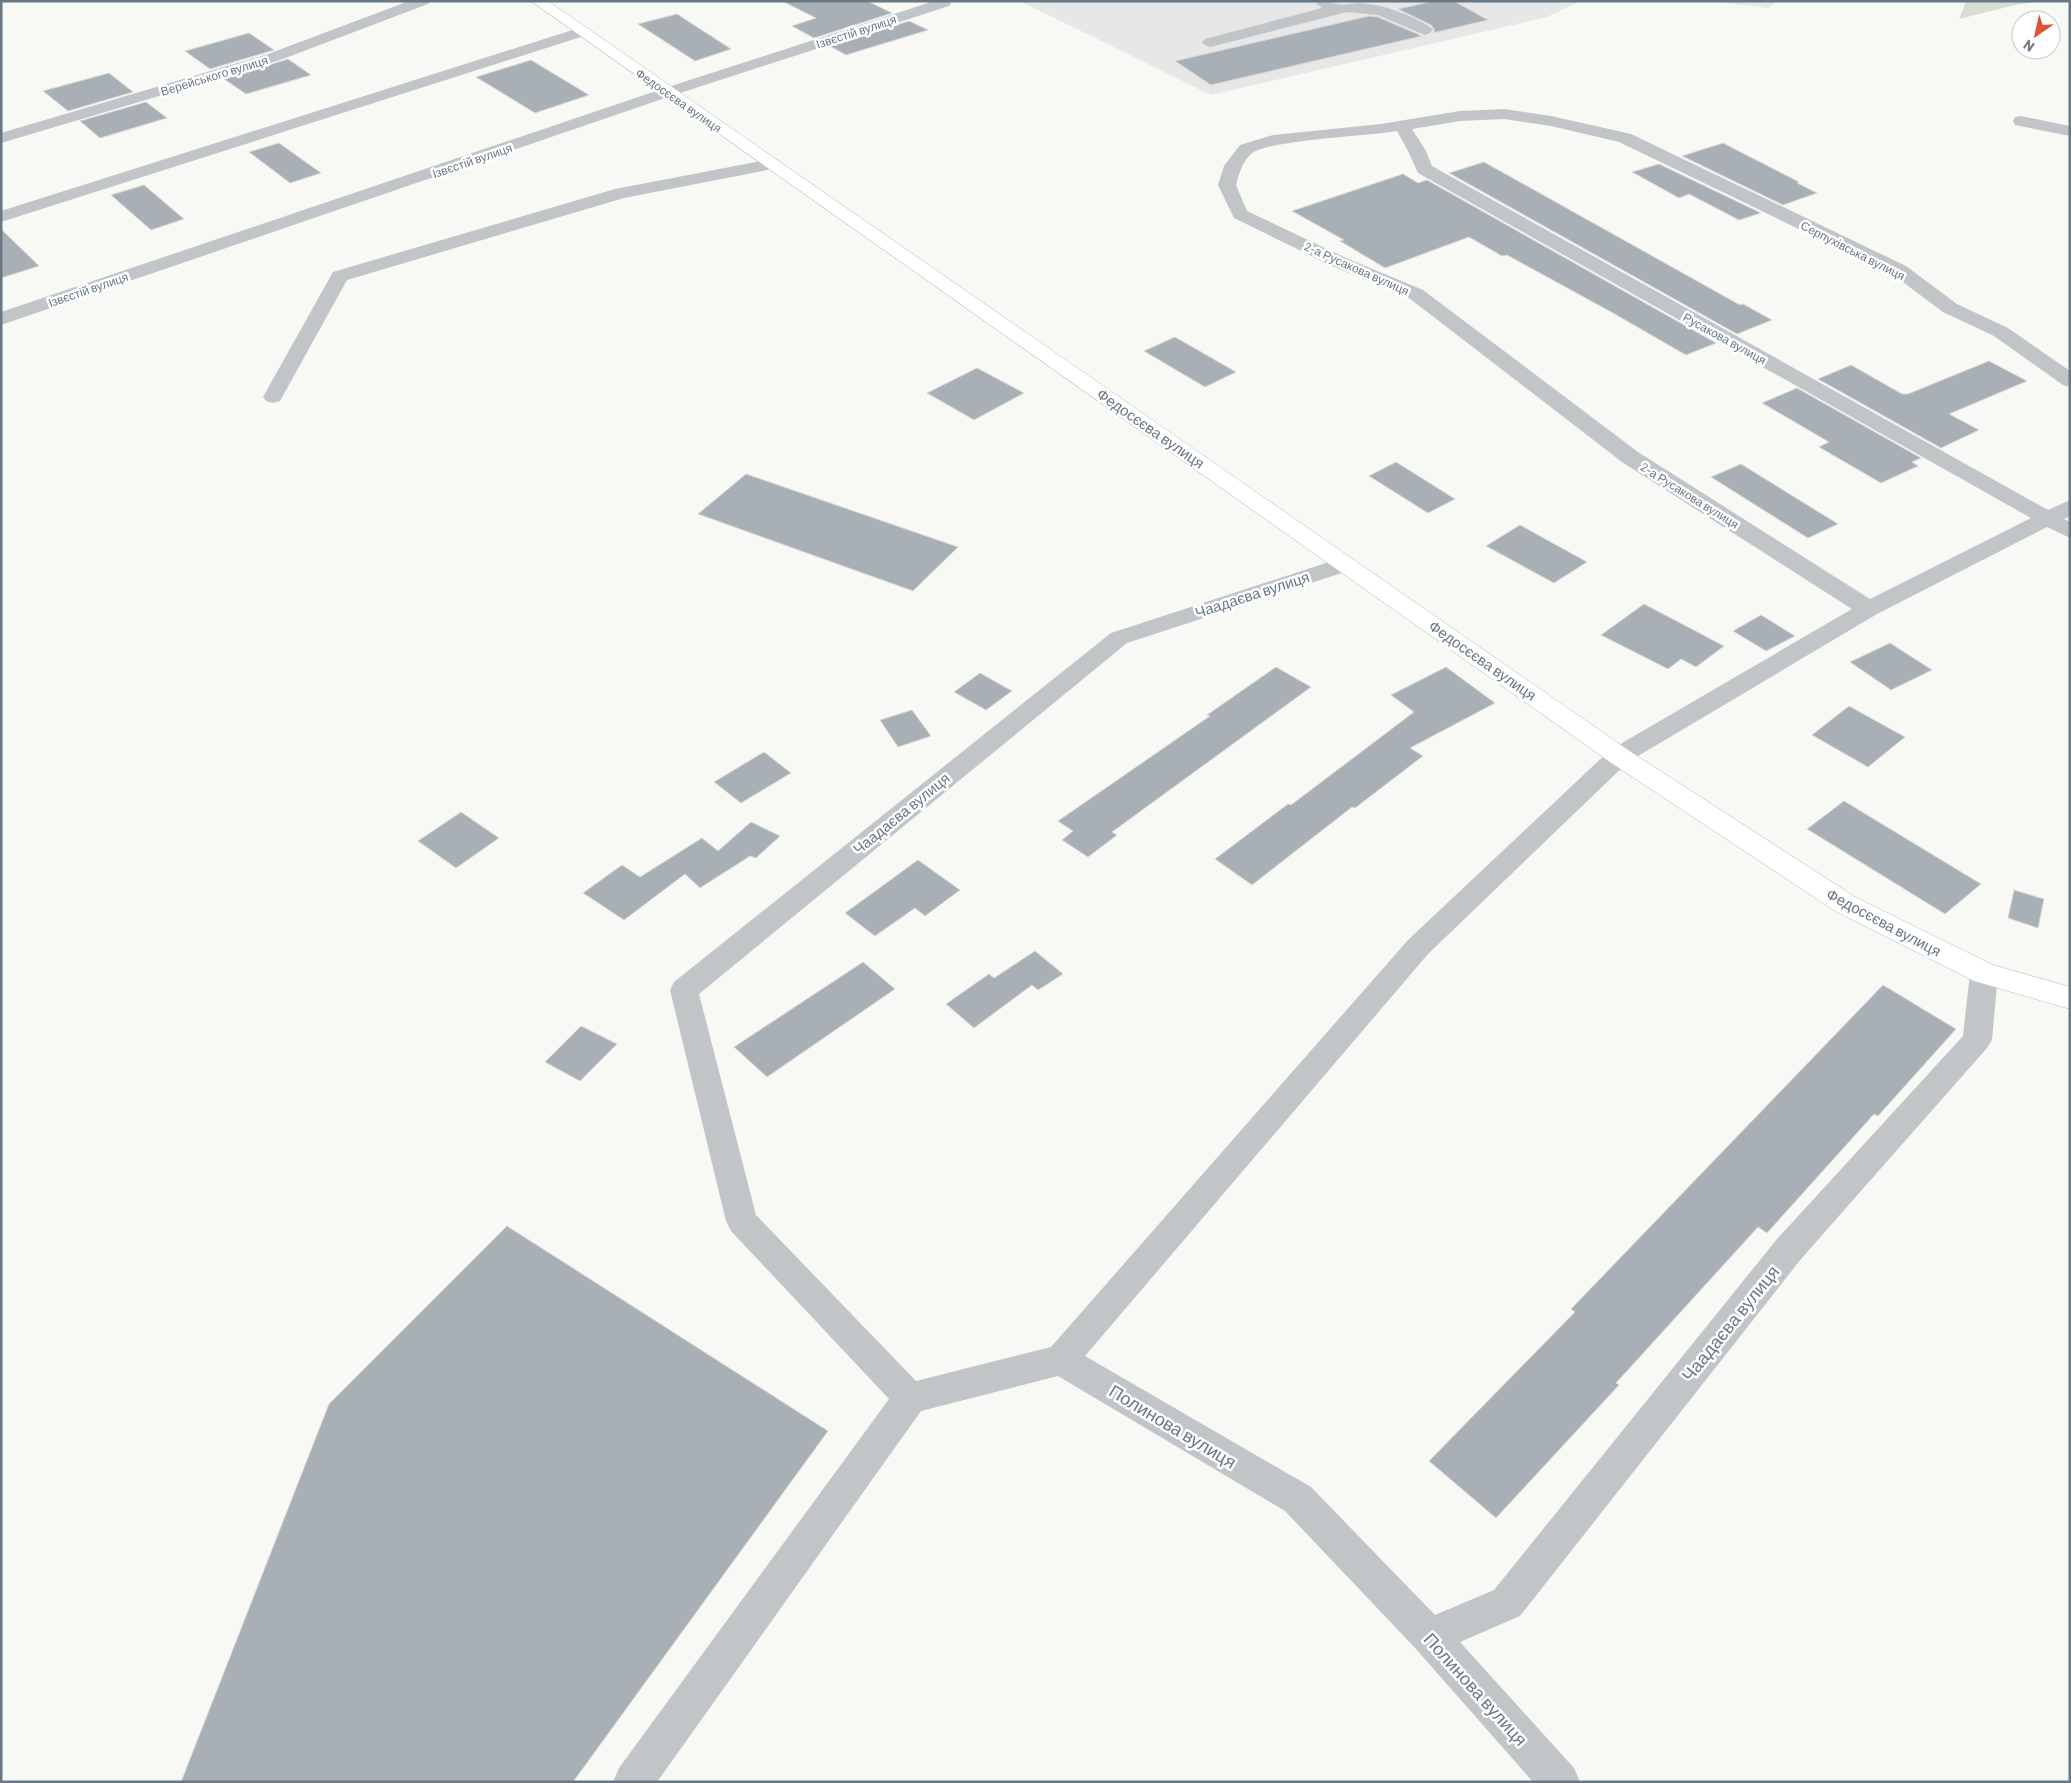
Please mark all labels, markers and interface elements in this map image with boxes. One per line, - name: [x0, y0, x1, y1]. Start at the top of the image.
- north arrow: [2011, 10, 2061, 60]
- street label: Ізвєстій вулиця: [814, 11, 898, 52]
- text: N: [2020, 37, 2037, 56]
- street label: Верейського вулиця: [159, 52, 269, 99]
- street label: Федосєєва вулиця: [633, 65, 725, 136]
- street label: Ізвєстій вулиця: [430, 140, 514, 181]
- street label: Серпухівська вулиця: [1798, 218, 1907, 283]
- street label: 2-а Русакова вулиця: [1302, 239, 1411, 298]
- street label: Ізвєстій вулиця: [46, 269, 130, 310]
- street label: Русакова вулиця: [1681, 309, 1769, 368]
- street label: Федосєєва вулиця: [1094, 384, 1208, 472]
- street label: 2-а Русакова вулиця: [1638, 459, 1742, 532]
- street label: Чаадаєва вулиця: [1193, 567, 1311, 621]
- street label: Федосєєва вулиця: [1426, 616, 1540, 704]
- street label: Чаадаєва вулиця: [849, 768, 953, 858]
- street label: Федосєєва вулиця: [1824, 884, 1944, 960]
- street label: Чаадаєва вулиця: [1676, 1260, 1784, 1386]
- street label: Полинова вулиця: [1105, 1379, 1241, 1473]
- street label: Полинова вулиця: [1420, 1628, 1532, 1750]

